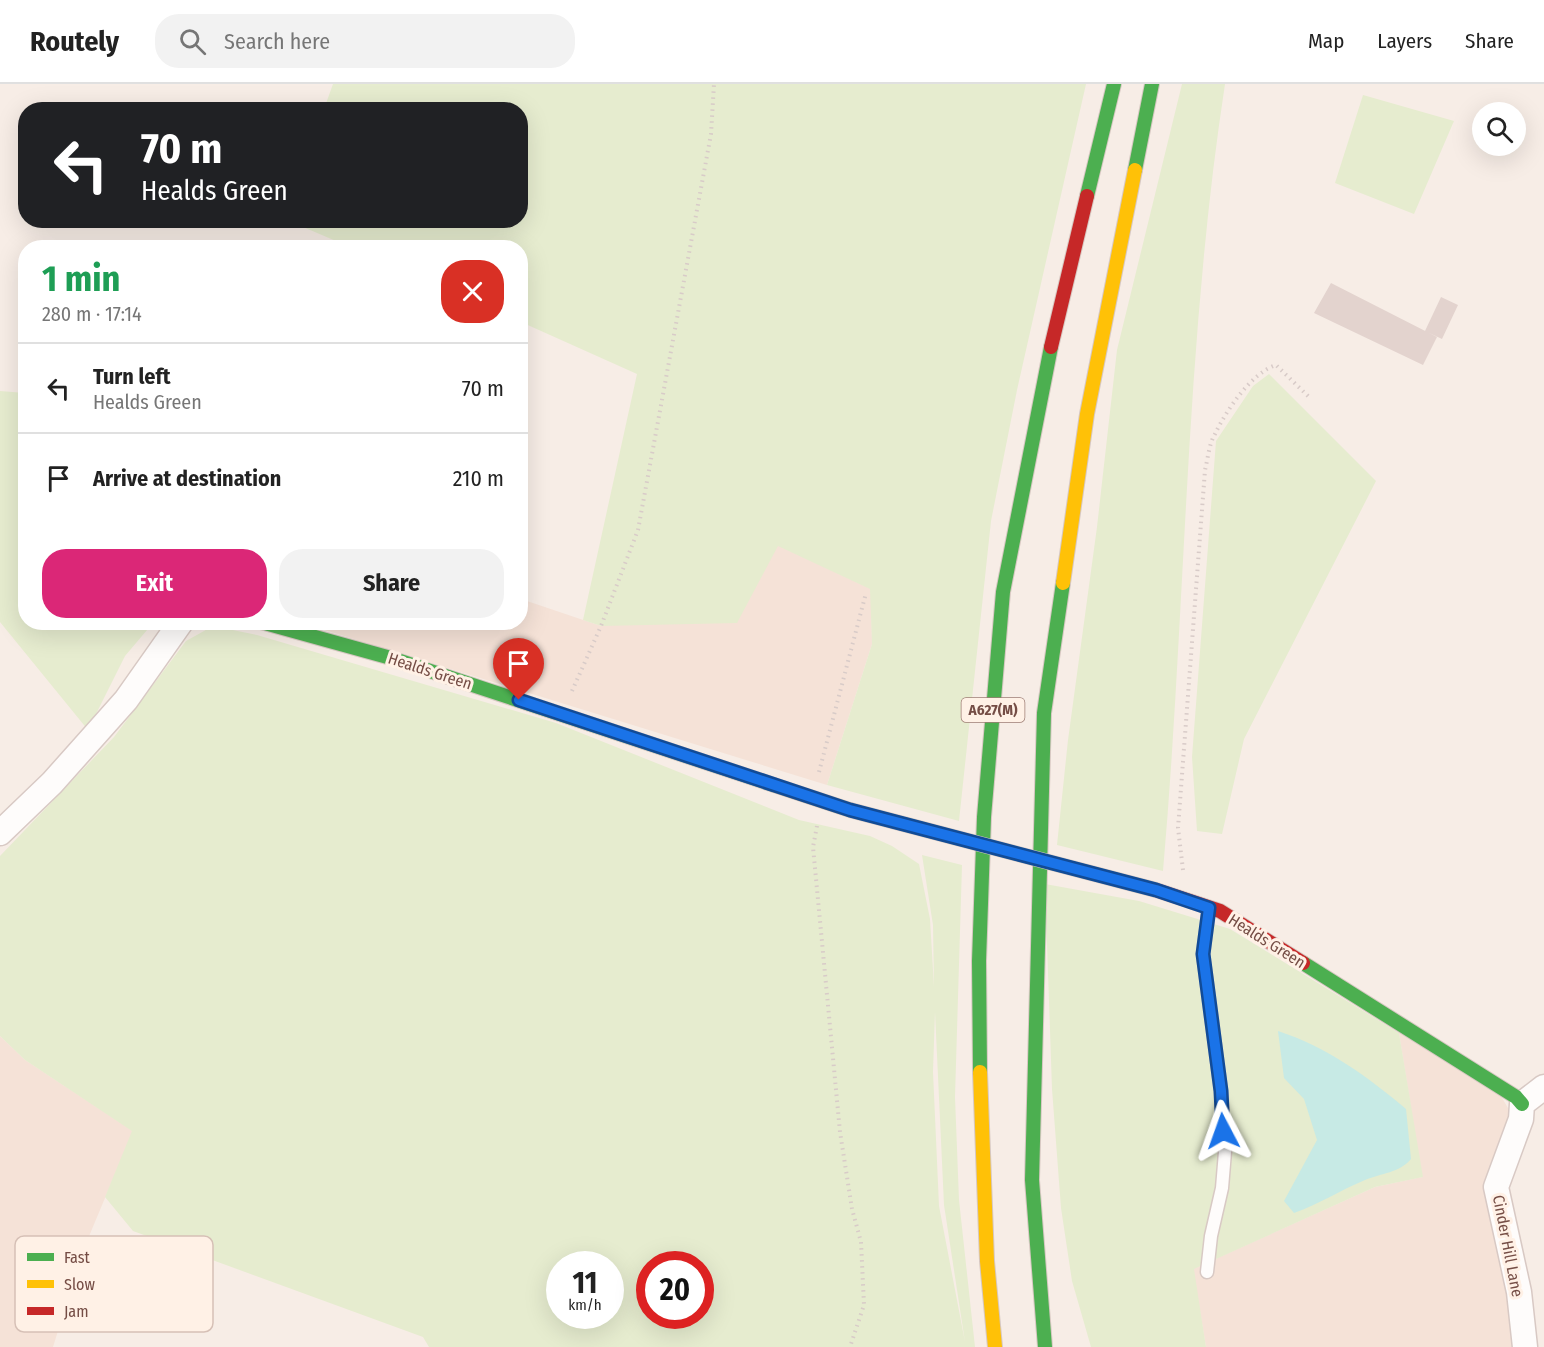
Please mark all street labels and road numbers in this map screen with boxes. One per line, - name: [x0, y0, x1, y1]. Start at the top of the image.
- street label: Healds Green: [386, 649, 474, 693]
- road number: A627(M): [962, 698, 1024, 722]
- street label: Healds Green: [1225, 910, 1309, 972]
- street label: Cinder Hill Lane: [1489, 1193, 1527, 1299]

